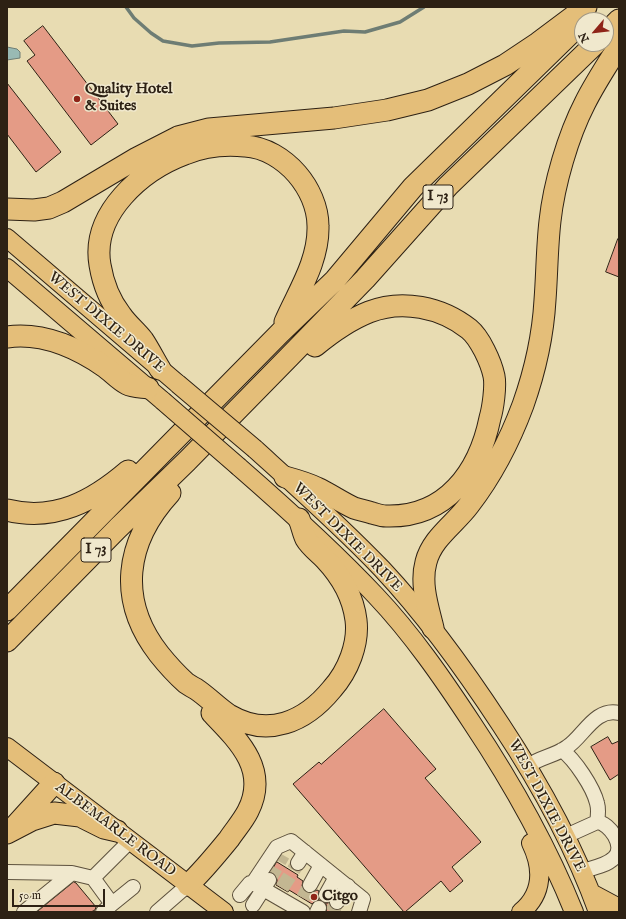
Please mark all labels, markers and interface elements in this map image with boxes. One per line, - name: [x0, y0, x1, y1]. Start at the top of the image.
- north arrow: [574, 12, 614, 52]
- text: N: [576, 30, 593, 45]
- place label: Quality Hotel & Suites: [85, 81, 172, 116]
- marker: Quality Hotel & Suites: [72, 94, 82, 104]
- road number: I 73: [423, 185, 453, 209]
- street label: WEST DIXIE DRIVE: [44, 269, 168, 377]
- street label: WEST DIXIE DRIVE: [289, 480, 405, 596]
- road number: I 73: [81, 538, 111, 562]
- street label: WEST DIXIE DRIVE: [504, 737, 588, 875]
- street label: ALBEMARLE ROAD: [51, 779, 179, 881]
- scale bar: [14, 881, 107, 907]
- text: 50 m: [19, 888, 41, 903]
- place label: Citgo: [322, 888, 358, 906]
- marker: Citgo: [309, 892, 319, 902]

